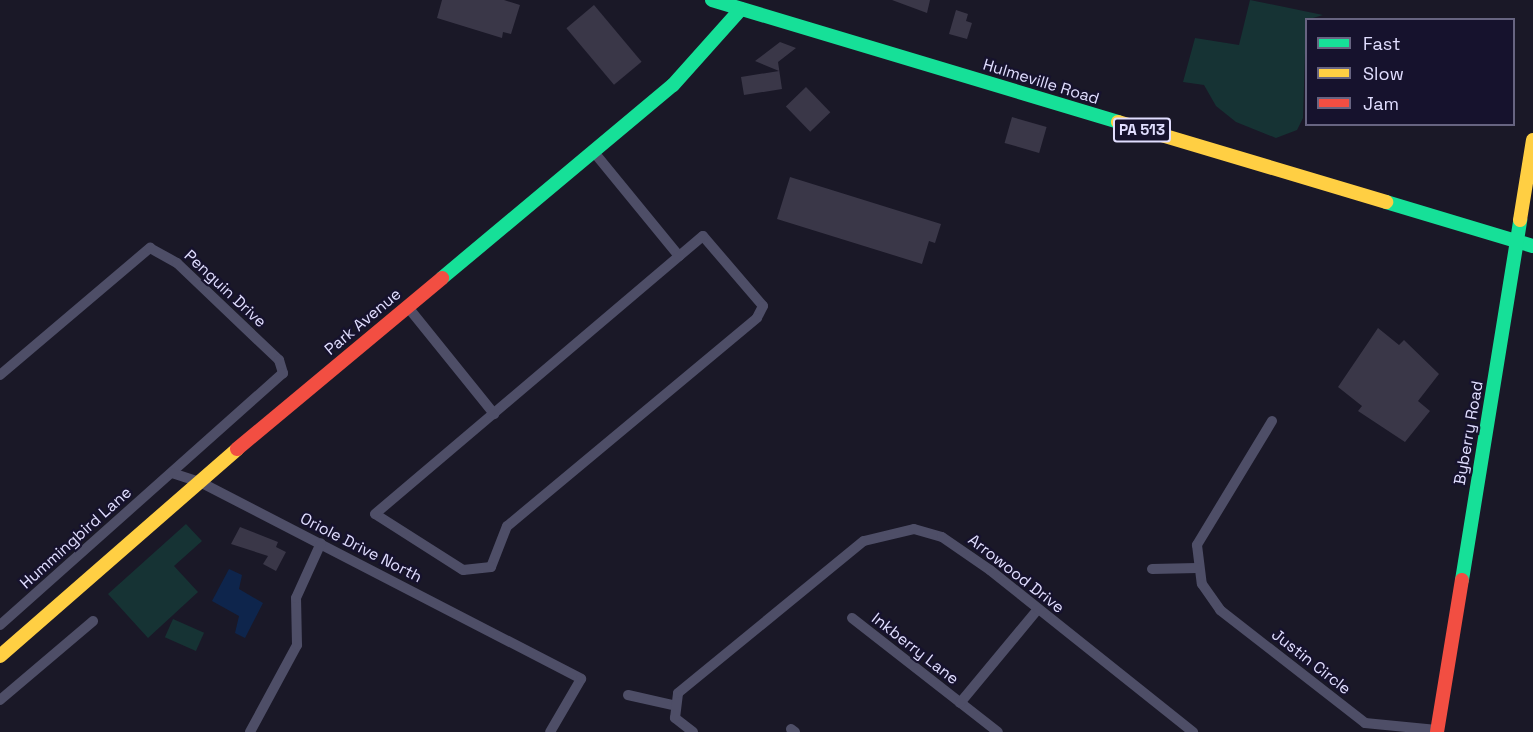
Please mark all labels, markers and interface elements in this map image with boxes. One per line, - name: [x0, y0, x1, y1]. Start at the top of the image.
- legend: [1305, 18, 1515, 126]
- text: Fast: [1363, 32, 1400, 55]
- street label: Hulmeville Road: [981, 55, 1101, 109]
- text: Slow: [1363, 62, 1404, 85]
- text: Jam: [1363, 92, 1399, 115]
- road number: PA 513: [1112, 118, 1172, 142]
- street label: Penguin Drive: [180, 246, 270, 332]
- street label: Park Avenue: [321, 284, 405, 360]
- street label: Byberry Road: [1450, 379, 1488, 487]
- street label: Hummingbird Lane: [16, 483, 136, 593]
- street label: Oriole Drive North: [297, 509, 425, 587]
- street label: Arrowood Drive: [964, 530, 1068, 618]
- street label: Inkberry Lane: [868, 609, 962, 689]
- street label: Justin Circle: [1268, 625, 1354, 699]

